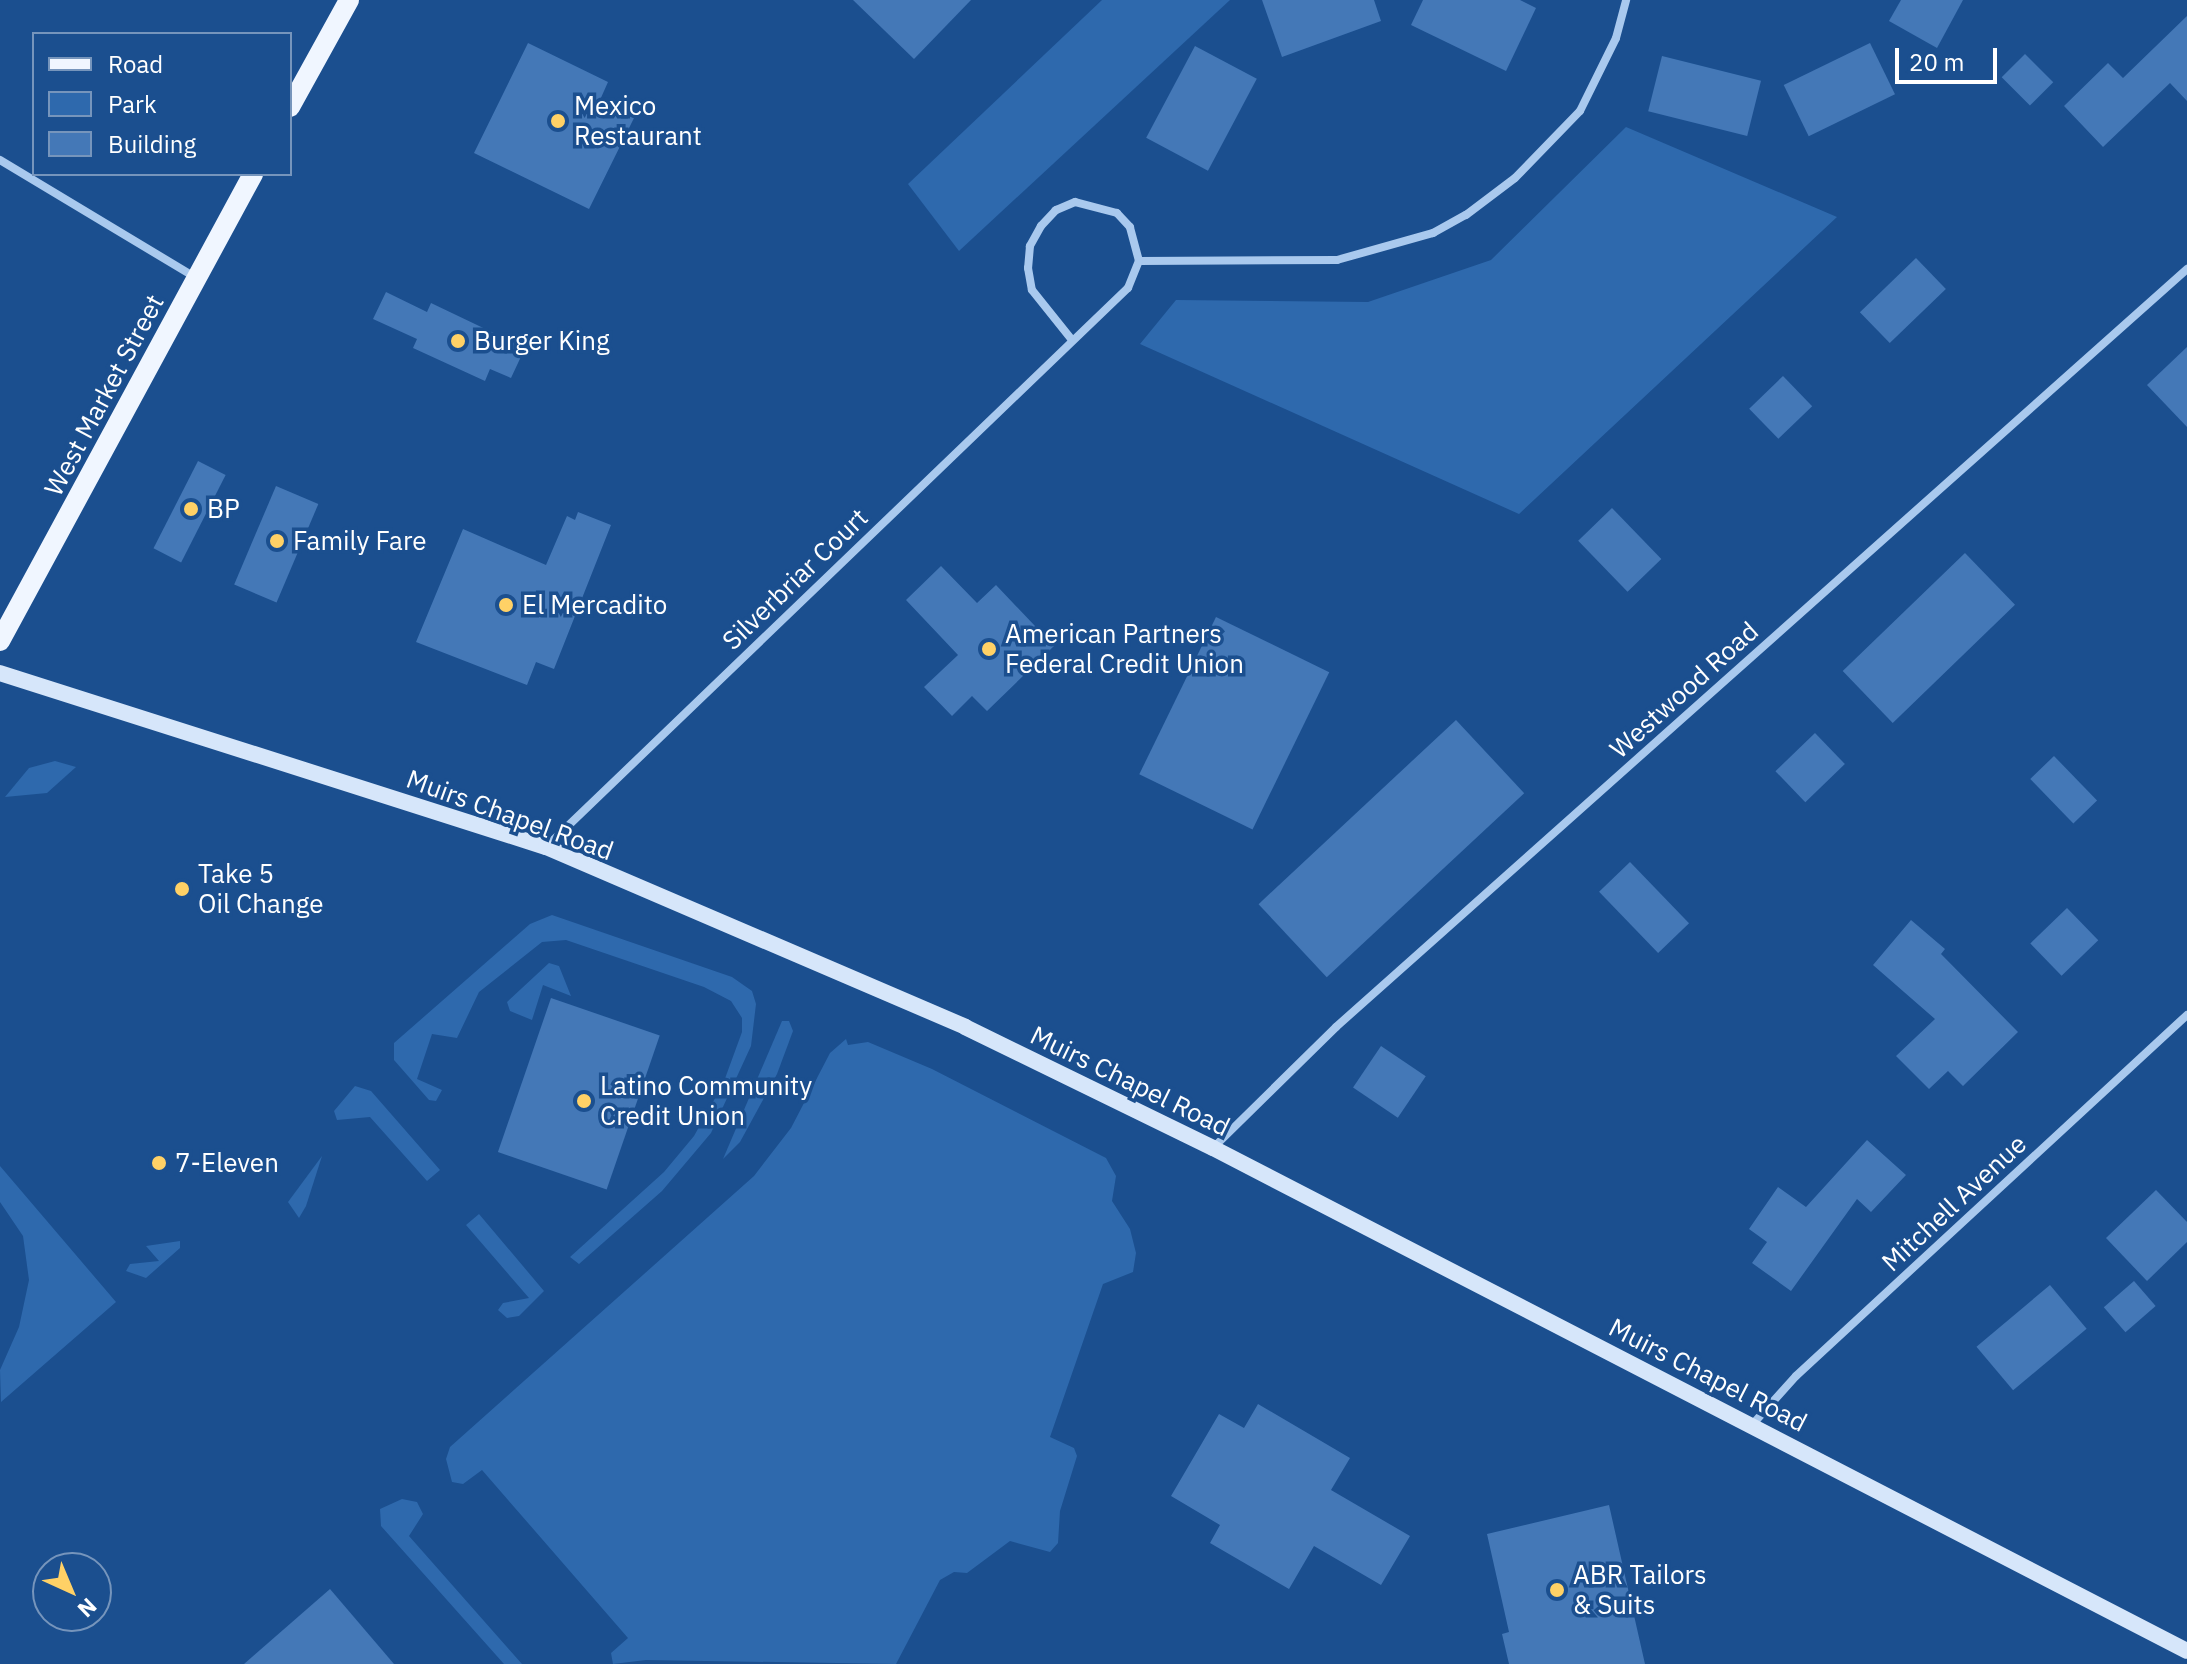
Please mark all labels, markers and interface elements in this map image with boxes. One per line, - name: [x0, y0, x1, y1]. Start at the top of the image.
- legend: [32, 32, 292, 176]
- scale bar: [1899, 32, 2001, 82]
- text: 20 m: [1909, 46, 1964, 78]
- text: Road: [108, 48, 163, 80]
- text: Park: [108, 88, 157, 120]
- place label: Mexico Restaurant: [574, 90, 702, 152]
- marker: Mexico Restaurant: [549, 112, 567, 130]
- text: Building: [108, 128, 196, 160]
- street label: West Market Street: [38, 289, 170, 501]
- place label: Burger King: [474, 325, 610, 357]
- marker: Burger King: [449, 332, 467, 350]
- place label: BP: [207, 493, 240, 525]
- marker: BP: [182, 500, 200, 518]
- street label: Silverbriar Court: [716, 502, 874, 656]
- place label: Family Fare: [293, 525, 427, 557]
- marker: Family Fare: [268, 532, 286, 550]
- place label: El Mercadito: [522, 589, 667, 621]
- marker: El Mercadito: [497, 596, 515, 614]
- street label: Westwood Road: [1603, 615, 1765, 765]
- place label: American Partners Federal Credit Union: [1005, 618, 1244, 680]
- marker: American Partners Federal Credit Union: [980, 640, 998, 658]
- street label: Muirs Chapel Road: [402, 763, 618, 867]
- place label: Take 5 Oil Change: [198, 858, 324, 920]
- marker: Take 5 Oil Change: [173, 880, 191, 898]
- street label: Muirs Chapel Road: [1025, 1019, 1235, 1143]
- place label: Latino Community Credit Union: [600, 1070, 812, 1132]
- marker: Latino Community Credit Union: [575, 1092, 593, 1110]
- street label: Mitchell Avenue: [1875, 1128, 2033, 1278]
- place label: 7-Eleven: [175, 1147, 279, 1179]
- marker: 7-Eleven: [150, 1154, 168, 1172]
- street label: Muirs Chapel Road: [1604, 1312, 1812, 1438]
- north arrow: [32, 1552, 112, 1632]
- place label: ABR Tailors & Suits: [1573, 1559, 1707, 1620]
- marker: ABR Tailors & Suits: [1548, 1581, 1566, 1599]
- text: N: [72, 1592, 103, 1624]

